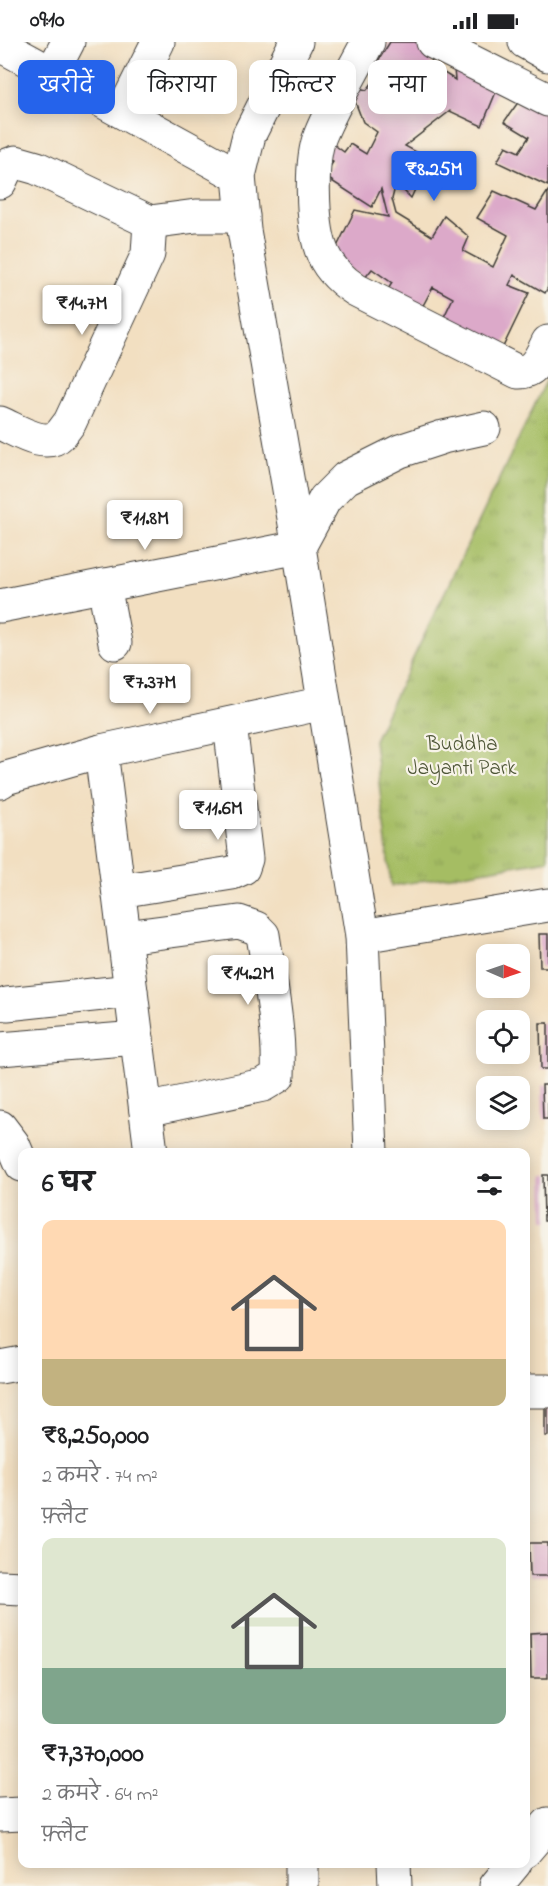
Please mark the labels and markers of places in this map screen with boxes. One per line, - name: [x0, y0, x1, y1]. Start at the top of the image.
- pin: ₹8.25M: [385, 151, 483, 202]
- pin: ₹14.7M: [33, 285, 131, 336]
- pin: ₹11.8M: [96, 500, 194, 551]
- pin: ₹7.37M: [101, 664, 199, 715]
- pin: ₹11.6M: [169, 790, 267, 841]
- pin: ₹14.2M: [199, 955, 297, 1006]

